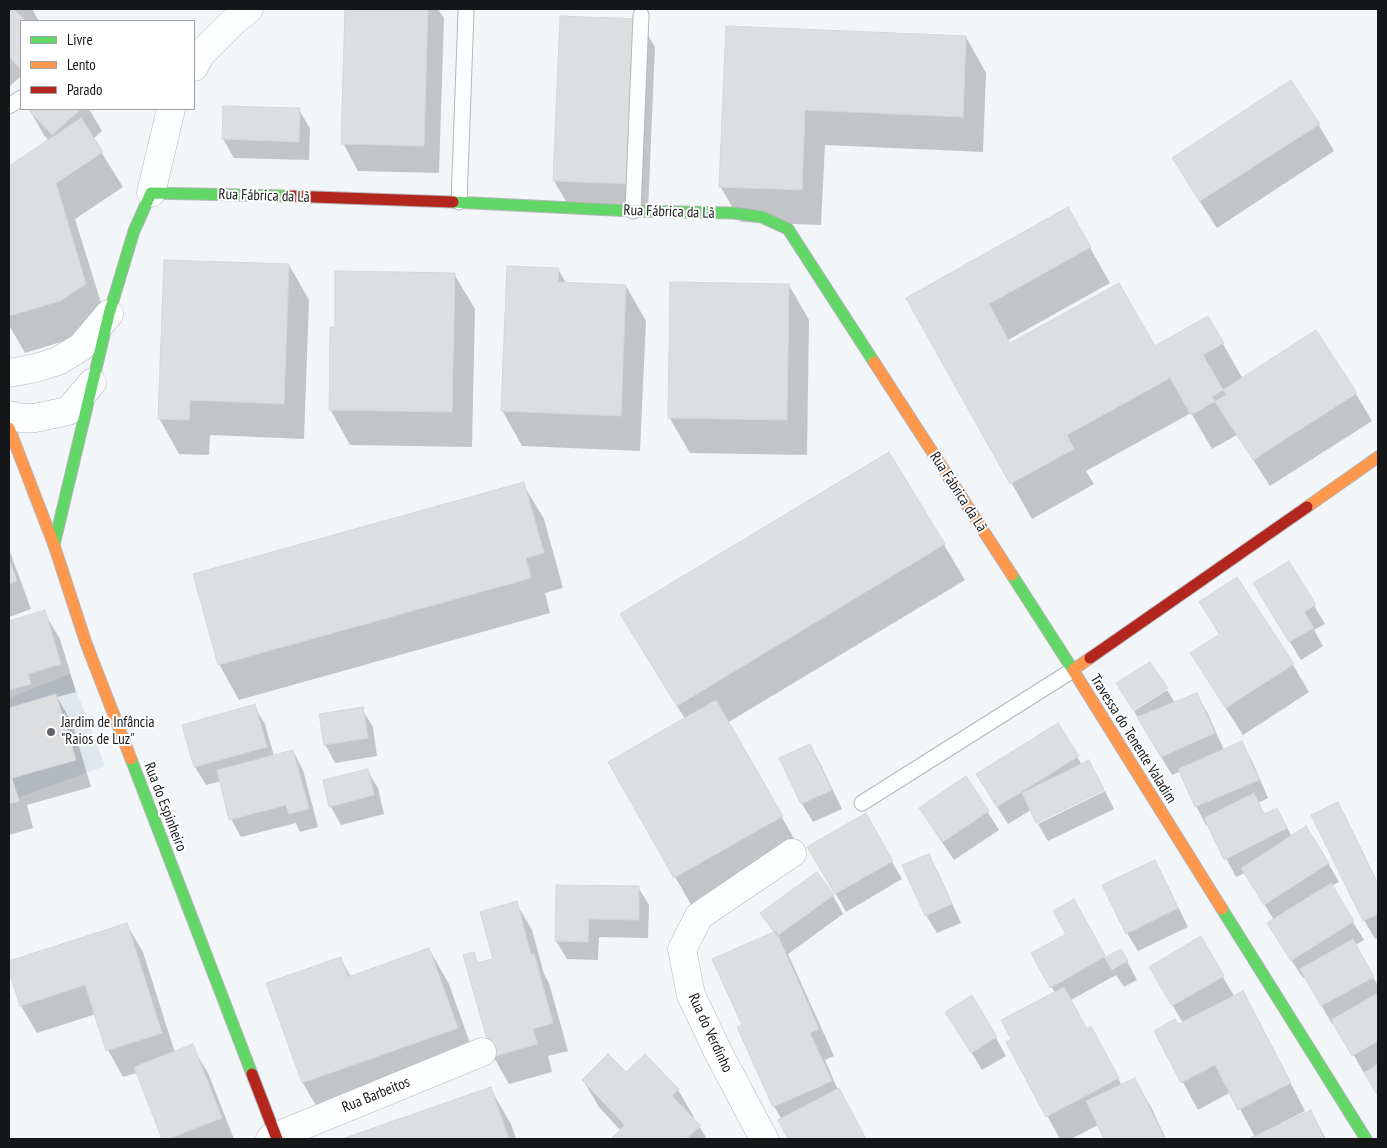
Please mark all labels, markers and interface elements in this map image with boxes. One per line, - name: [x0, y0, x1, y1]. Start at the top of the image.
- legend: [20, 20, 195, 110]
- text: Livre: [67, 30, 93, 49]
- text: Lento: [67, 55, 96, 74]
- text: Parado: [67, 80, 102, 99]
- street label: Rua Fábrica da Lã: [218, 185, 310, 207]
- street label: Rua Fábrica da Lã: [623, 201, 715, 223]
- street label: Rua Fábrica da Lã: [926, 449, 990, 535]
- street label: Travessa do Tenente Valadim: [1086, 671, 1180, 807]
- place label: Jardim de Infância "Raios de Luz": [61, 714, 154, 749]
- marker: Jardim de Infância "Raios de Luz": [45, 726, 57, 738]
- street label: Rua do Espinheiro: [140, 760, 190, 854]
- street label: Rua do Verdinho: [684, 991, 736, 1075]
- street label: Rua Barbeitos: [339, 1073, 413, 1117]

